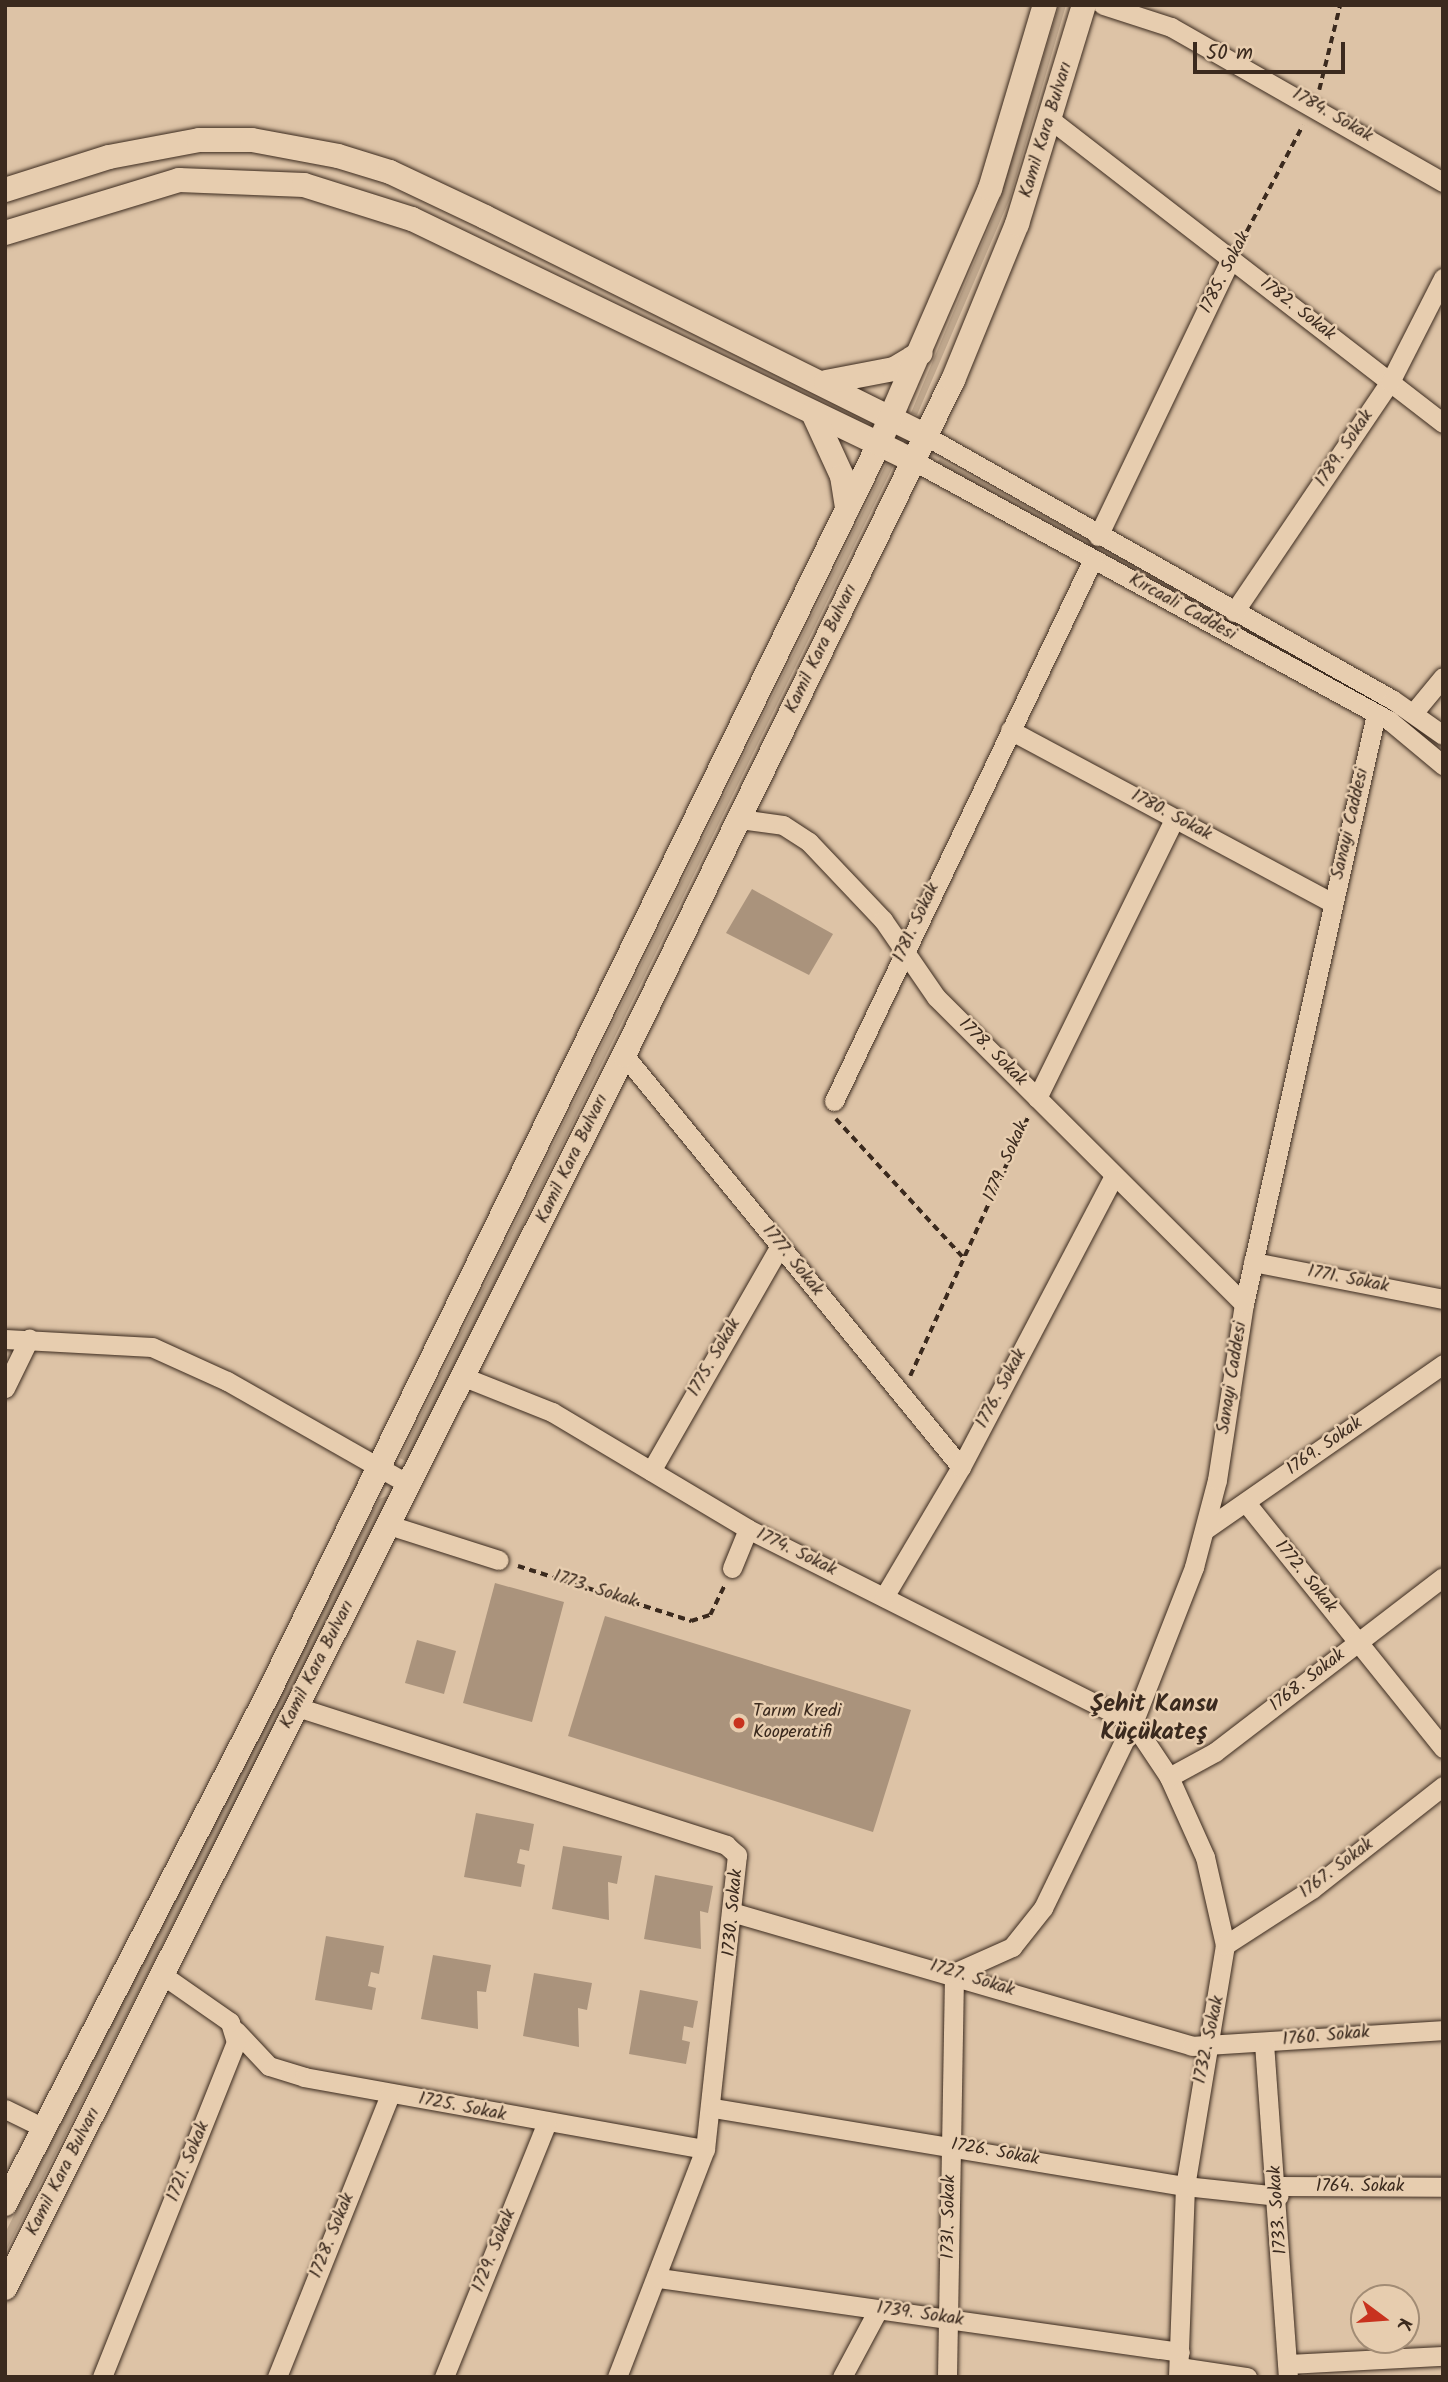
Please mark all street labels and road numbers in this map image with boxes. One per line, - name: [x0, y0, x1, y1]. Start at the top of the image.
- street label: Kamil Kara Bulvarı: [1016, 59, 1078, 201]
- street label: 1784. Sokak: [1288, 84, 1376, 148]
- street label: 1785. Sokak: [1196, 228, 1256, 318]
- street label: 1782. Sokak: [1255, 274, 1339, 346]
- street label: 1789. Sokak: [1311, 406, 1379, 492]
- street label: Kırcaali Caddesi: [1125, 570, 1239, 646]
- street label: Kamil Kara Bulvarı: [781, 581, 863, 717]
- street label: Sanayi Caddesi: [1328, 766, 1374, 882]
- street label: 1780. Sokak: [1127, 786, 1215, 846]
- street label: 1781. Sokak: [889, 880, 945, 966]
- street label: 1778. Sokak: [953, 1014, 1031, 1092]
- street label: Kamil Kara Bulvarı: [532, 1091, 614, 1227]
- street label: 1779. Sokak: [980, 1119, 1034, 1205]
- street label: 1777. Sokak: [757, 1221, 827, 1301]
- street label: 1771. Sokak: [1305, 1262, 1391, 1298]
- street label: 1775. Sokak: [684, 1315, 746, 1401]
- street label: Sanayi Caddesi: [1213, 1320, 1253, 1436]
- street label: 1776. Sokak: [972, 1346, 1032, 1432]
- street label: 1769. Sokak: [1283, 1413, 1367, 1481]
- street label: 1774. Sokak: [752, 1524, 840, 1582]
- street label: 1772. Sokak: [1269, 1536, 1341, 1618]
- street label: 1773. Sokak: [550, 1566, 640, 1614]
- street label: Kamil Kara Bulvarı: [276, 1597, 360, 1733]
- street label: 1768. Sokak: [1266, 1645, 1350, 1717]
- street label: 1767. Sokak: [1296, 1834, 1378, 1904]
- street label: 1730. Sokak: [719, 1868, 749, 1958]
- street label: 1727. Sokak: [927, 1956, 1017, 2002]
- street label: 1732. Sokak: [1190, 1994, 1230, 2086]
- street label: 1760. Sokak: [1281, 2022, 1371, 2052]
- street label: 1725. Sokak: [416, 2089, 508, 2127]
- street label: Kamil Kara Bulvarı: [22, 2104, 106, 2240]
- street label: 1721. Sokak: [163, 2119, 215, 2205]
- street label: 1726. Sokak: [949, 2135, 1041, 2171]
- street label: 1733. Sokak: [1265, 2165, 1293, 2255]
- street label: 1731. Sokak: [938, 2175, 962, 2259]
- street label: 1764. Sokak: [1316, 2176, 1404, 2198]
- street label: 1728. Sokak: [306, 2190, 360, 2282]
- street label: 1729. Sokak: [469, 2206, 521, 2296]
- street label: 1739. Sokak: [875, 2298, 965, 2332]

